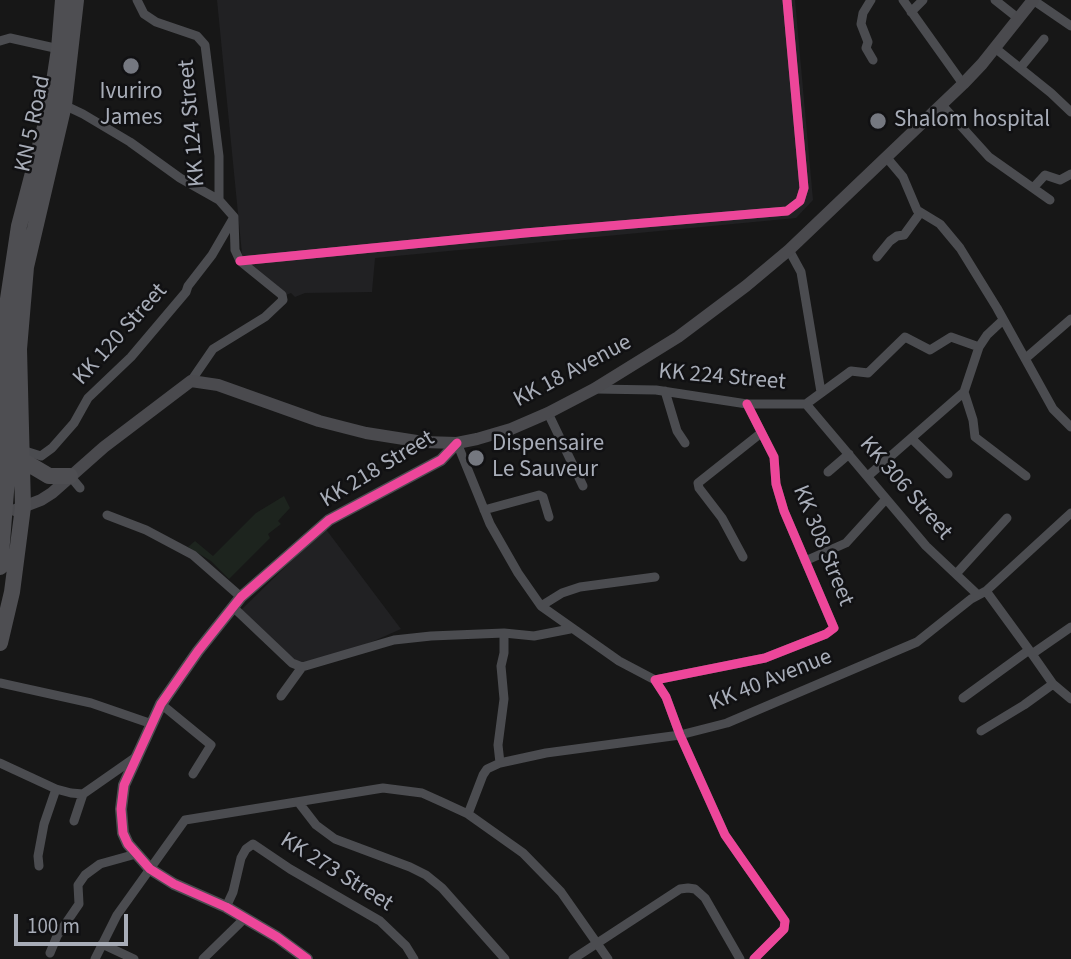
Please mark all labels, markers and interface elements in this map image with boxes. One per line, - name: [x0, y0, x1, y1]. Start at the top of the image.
- marker: Ivuriro James: [121, 56, 141, 76]
- street label: KK 124 Street: [174, 58, 212, 188]
- street label: KN 5 Road: [10, 73, 58, 175]
- place label: Ivuriro James: [99, 79, 163, 133]
- place label: Shalom hospital: [894, 107, 1050, 135]
- marker: Shalom hospital: [868, 111, 888, 131]
- street label: KK 120 Street: [68, 278, 174, 392]
- street label: KK 18 Avenue: [509, 329, 637, 415]
- street label: KK 224 Street: [657, 359, 787, 397]
- street label: KK 218 Street: [316, 425, 440, 515]
- place label: Dispensaire Le Sauveur: [492, 431, 604, 485]
- street label: KK 306 Street: [853, 432, 957, 546]
- marker: Dispensaire Le Sauveur: [466, 448, 486, 468]
- street label: KK 308 Street: [785, 482, 859, 610]
- street label: KK 40 Avenue: [706, 644, 836, 718]
- street label: KK 273 Street: [275, 827, 397, 919]
- scale bar: [18, 900, 131, 944]
- text: 100 m: [27, 911, 80, 941]

